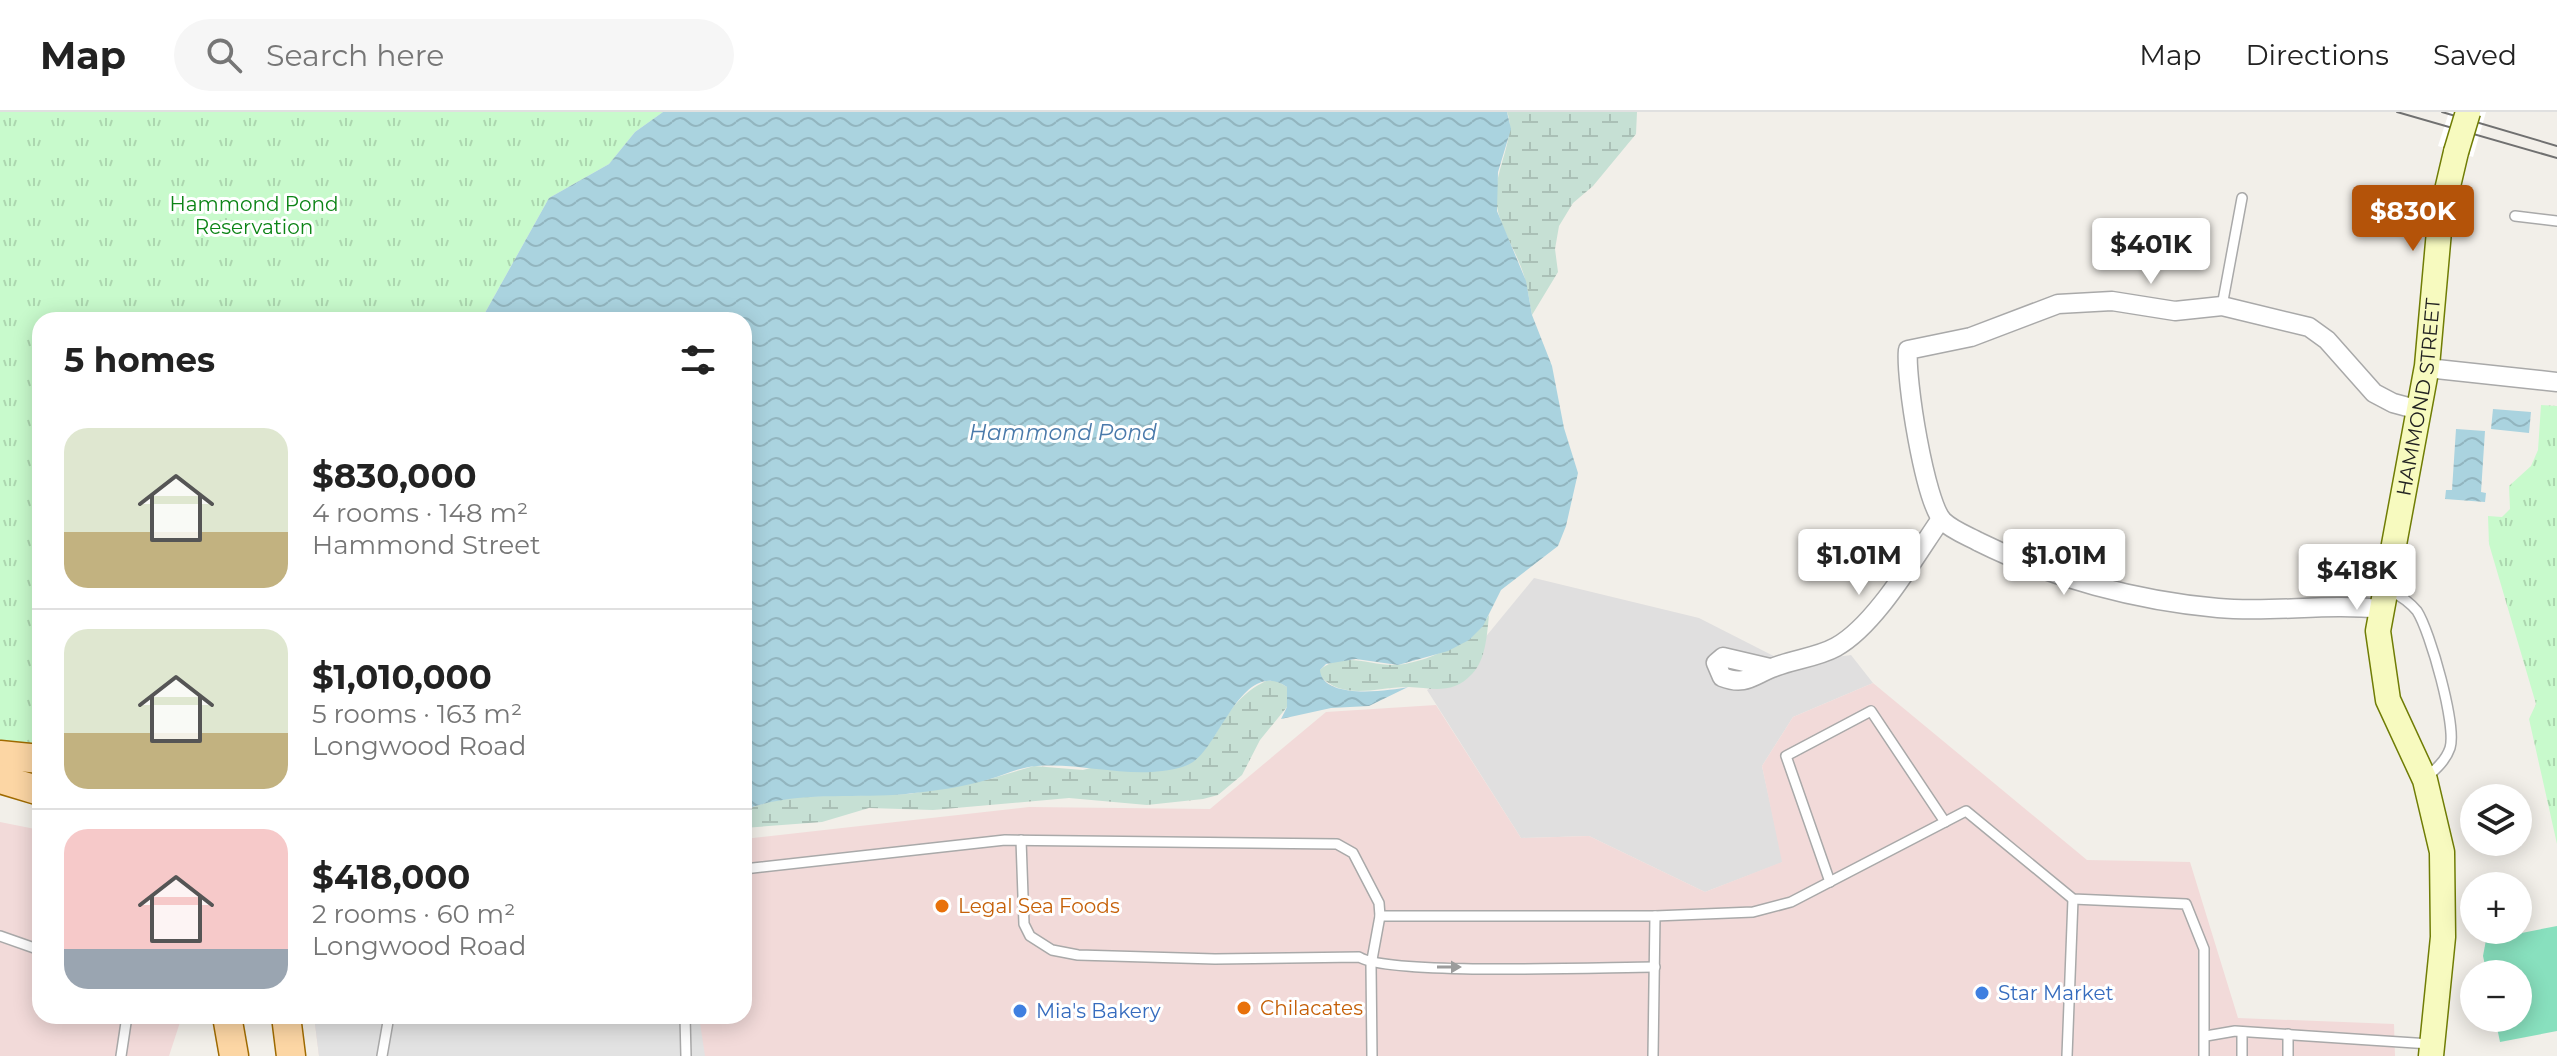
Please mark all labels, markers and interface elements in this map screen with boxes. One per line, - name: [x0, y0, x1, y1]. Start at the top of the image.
- search box: [174, 19, 734, 91]
- text: Map: [40, 32, 126, 79]
- icon: search: [202, 33, 246, 77]
- text: Search here: [266, 37, 444, 74]
- text: Map: [2139, 38, 2201, 72]
- text: Directions: [2245, 38, 2389, 72]
- text: Saved: [2433, 38, 2517, 72]
- pin: $830K: [2357, 185, 2469, 253]
- park label: Hammond Pond Reservation: [169, 192, 339, 239]
- text: $830K: [2370, 195, 2456, 227]
- pin: $401K: [2095, 218, 2207, 286]
- text: $401K: [2110, 228, 2192, 260]
- street label: HAMMOND STREET: [2391, 297, 2445, 498]
- icon: filters: [676, 338, 720, 382]
- text: 5 homes: [64, 339, 215, 381]
- water label: Hammond Pond: [969, 419, 1157, 446]
- text: $830,000: [312, 455, 477, 497]
- icon: home: [128, 460, 224, 556]
- text: 4 rooms · 148 m²: [312, 497, 528, 529]
- text: Hammond Street: [312, 529, 541, 561]
- pin: $1.01M: [1794, 529, 1924, 597]
- pin: $1.01M: [1999, 529, 2129, 597]
- text: $1.01M: [1816, 539, 1902, 571]
- text: $1.01M: [2021, 539, 2107, 571]
- pin: $418K: [2301, 544, 2413, 612]
- text: $418K: [2317, 554, 2397, 586]
- text: $1,010,000: [312, 656, 492, 698]
- icon: home: [128, 661, 224, 757]
- text: 5 rooms · 163 m²: [312, 698, 522, 730]
- text: Longwood Road: [312, 730, 526, 762]
- map controls: [2460, 784, 2532, 1032]
- button: layers: [2460, 784, 2532, 856]
- text: $418,000: [312, 856, 470, 898]
- icon: home: [128, 861, 224, 957]
- button: +: [2460, 872, 2532, 944]
- place label: Legal Sea Foods: [958, 894, 1120, 918]
- marker: Legal Sea Foods: [933, 897, 951, 915]
- text: 2 rooms · 60 m²: [312, 898, 515, 930]
- text: Longwood Road: [312, 930, 526, 962]
- button: −: [2460, 960, 2532, 1032]
- one-way arrow: [1437, 961, 1462, 973]
- place label: Star Market: [1998, 981, 2114, 1005]
- marker: Star Market: [1973, 984, 1991, 1002]
- place label: Chilacates: [1260, 996, 1363, 1020]
- place label: Mia's Bakery: [1036, 999, 1161, 1023]
- marker: Chilacates: [1235, 999, 1253, 1017]
- marker: Mia's Bakery: [1011, 1002, 1029, 1020]

